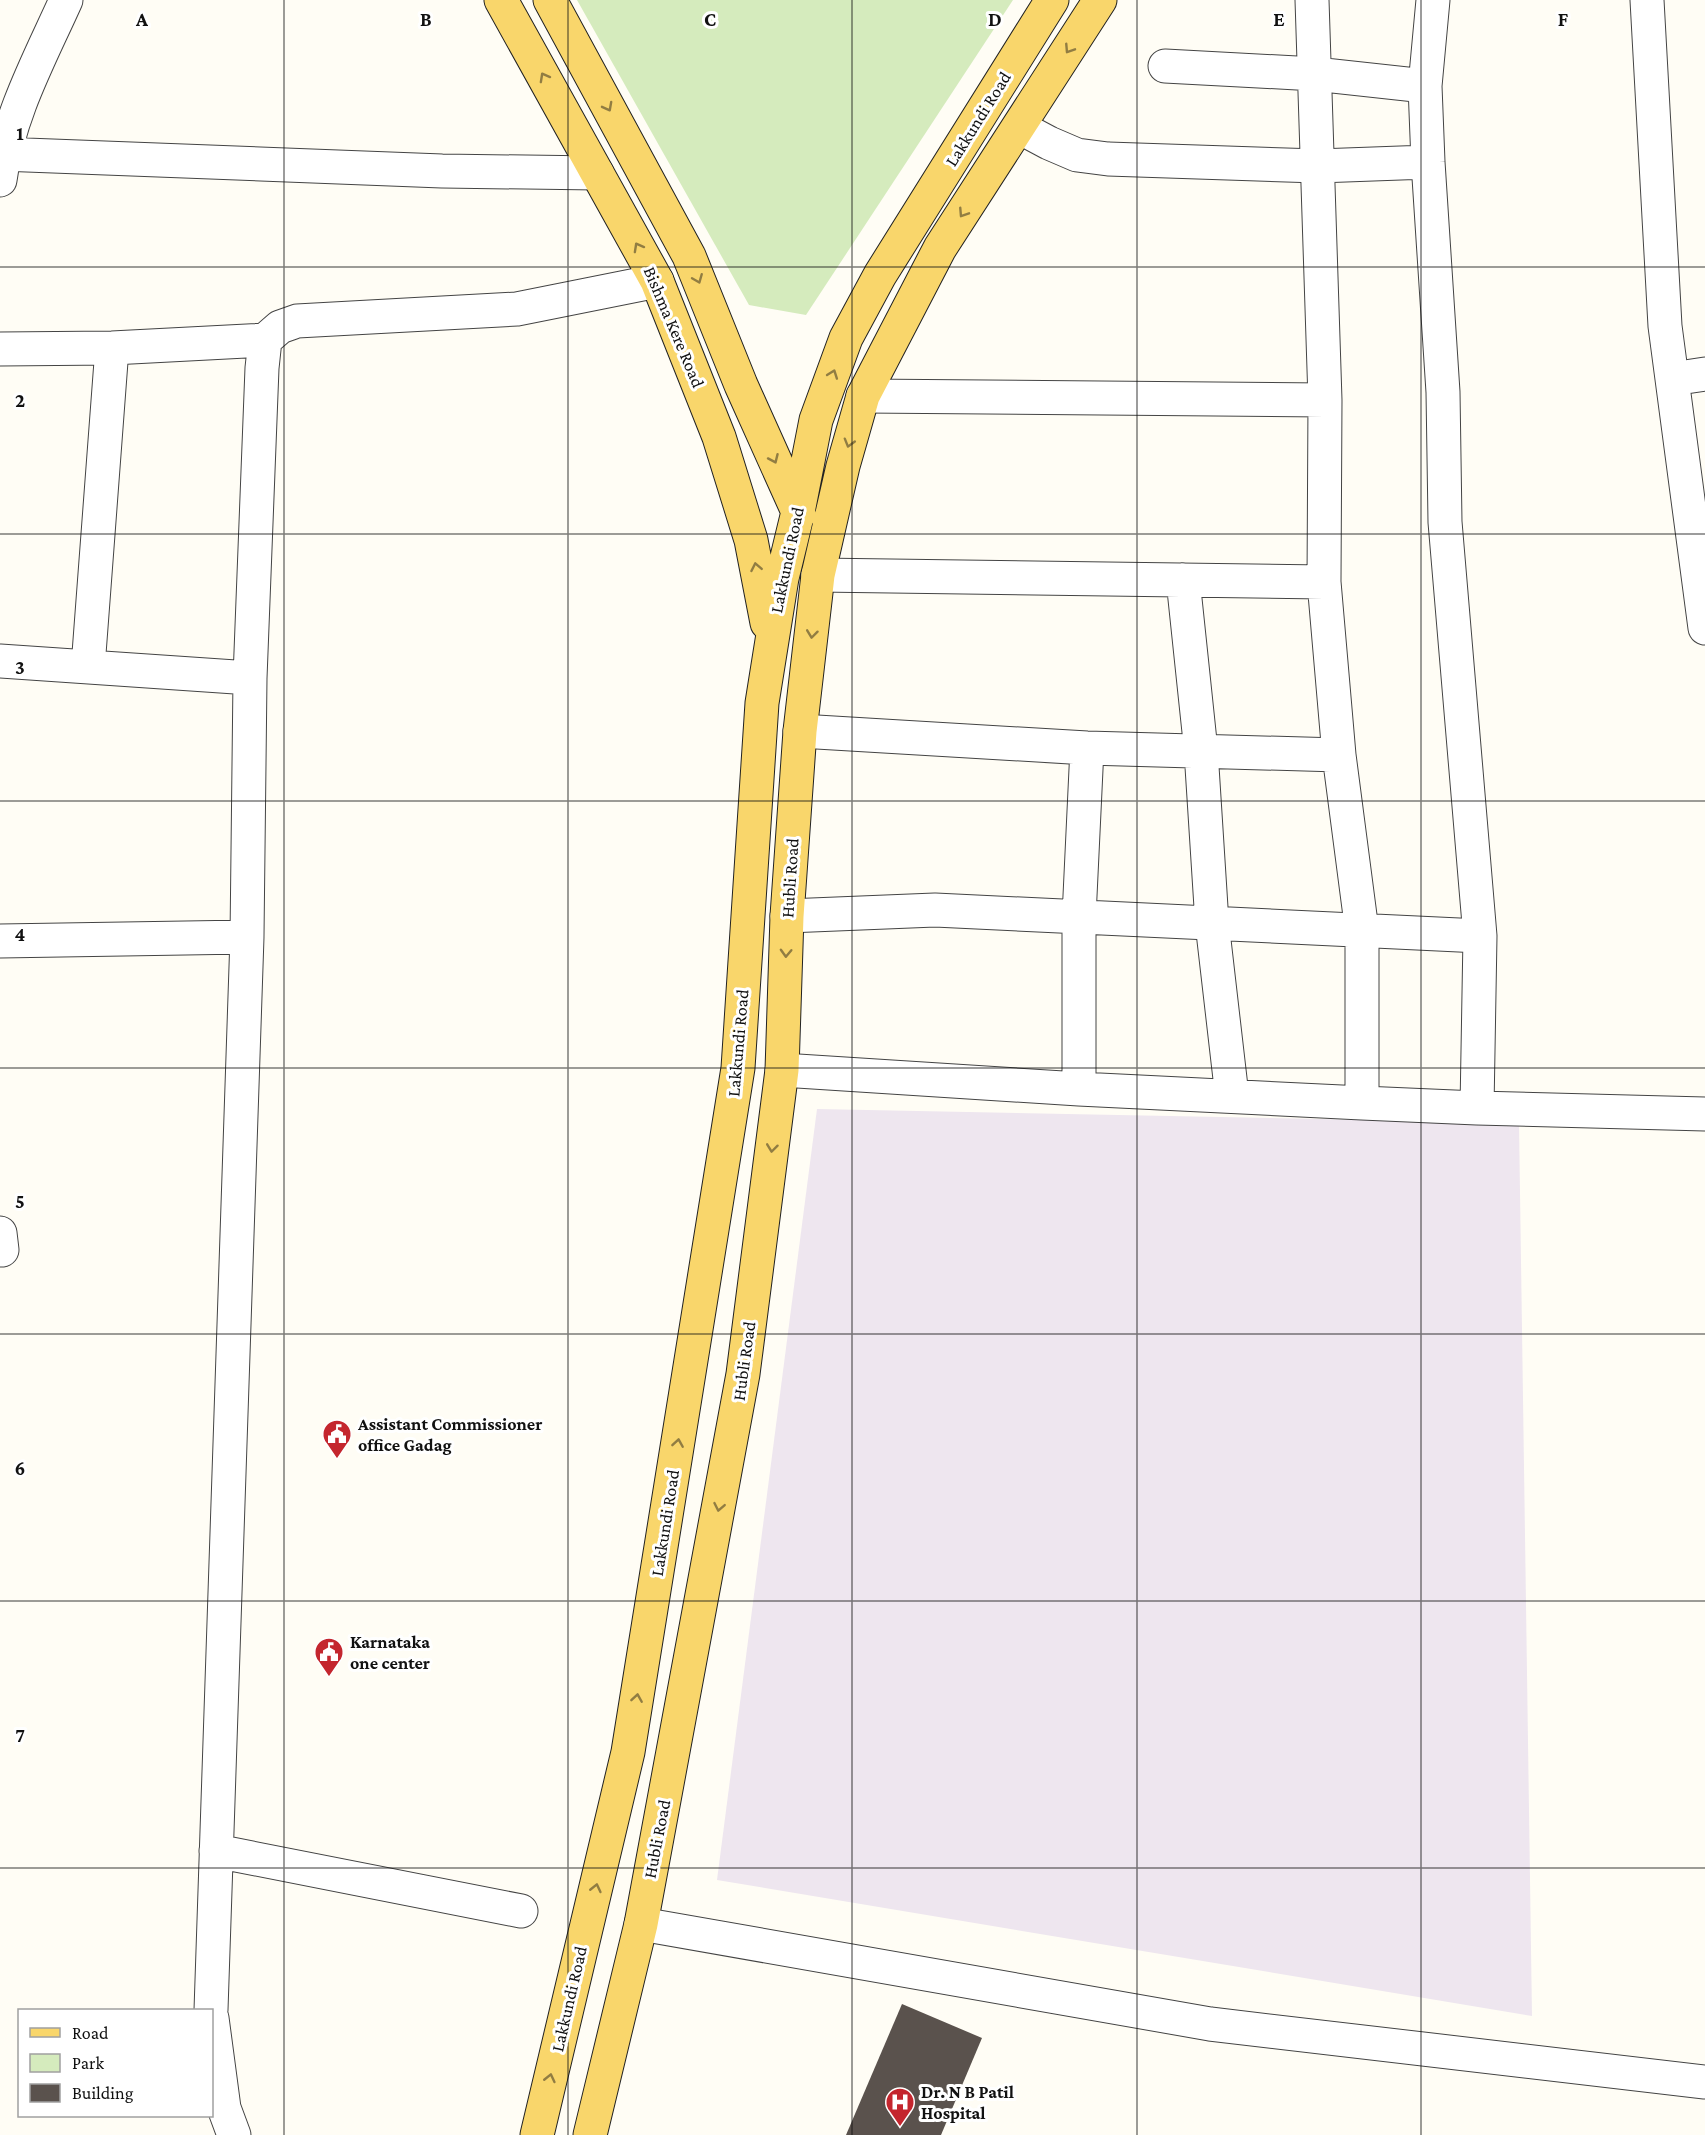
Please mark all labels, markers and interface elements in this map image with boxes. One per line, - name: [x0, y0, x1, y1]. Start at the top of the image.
- text: A: [135, 8, 149, 30]
- text: B: [420, 8, 432, 30]
- text: C: [704, 8, 716, 30]
- text: D: [988, 8, 1002, 30]
- text: E: [1273, 8, 1285, 30]
- text: F: [1558, 8, 1569, 30]
- one-way arrow: [1064, 43, 1076, 53]
- street label: Lakkundi Road: [941, 68, 1015, 170]
- one-way arrow: [540, 73, 551, 83]
- one-way arrow: [601, 101, 612, 111]
- text: 1: [16, 122, 24, 144]
- one-way arrow: [959, 206, 970, 217]
- one-way arrow: [634, 243, 646, 253]
- street label: Bishma Kere Road: [640, 264, 709, 391]
- one-way arrow: [691, 273, 703, 284]
- one-way arrow: [826, 369, 838, 380]
- text: 2: [15, 389, 25, 411]
- one-way arrow: [844, 438, 856, 448]
- one-way arrow: [767, 452, 779, 463]
- street label: Lakkundi Road: [766, 505, 808, 615]
- one-way arrow: [750, 563, 763, 573]
- one-way arrow: [806, 629, 818, 638]
- text: 3: [15, 656, 25, 678]
- street label: Hubli Road: [777, 837, 803, 919]
- text: 4: [15, 923, 26, 945]
- one-way arrow: [779, 949, 792, 958]
- street label: Lakkundi Road: [723, 988, 753, 1098]
- one-way arrow: [766, 1143, 778, 1152]
- text: 5: [15, 1190, 25, 1212]
- street label: Hubli Road: [729, 1320, 760, 1402]
- place label: Assistant Commissioner office Gadag: [357, 1414, 542, 1455]
- public building icon: Assistant Commissioner office Gadag: [321, 1418, 353, 1460]
- one-way arrow: [671, 1439, 684, 1449]
- text: 6: [15, 1457, 25, 1479]
- street label: Lakkundi Road: [647, 1468, 683, 1578]
- one-way arrow: [713, 1501, 726, 1511]
- place label: Karnataka one center: [350, 1632, 430, 1673]
- public building icon: Karnataka one center: [313, 1636, 345, 1678]
- one-way arrow: [630, 1693, 643, 1703]
- text: 7: [15, 1724, 25, 1746]
- street label: Hubli Road: [640, 1797, 675, 1880]
- one-way arrow: [588, 1884, 601, 1894]
- street label: Lakkundi Road: [547, 1944, 591, 2054]
- legend: [18, 2009, 213, 2117]
- text: Road: [72, 2023, 109, 2043]
- text: Park: [72, 2053, 104, 2073]
- one-way arrow: [543, 2073, 556, 2083]
- place label: Dr. N B Patil Hospital: [921, 2082, 1014, 2123]
- text: Building: [72, 2083, 134, 2103]
- hospital icon: Dr. N B Patil Hospital: [884, 2086, 916, 2128]

